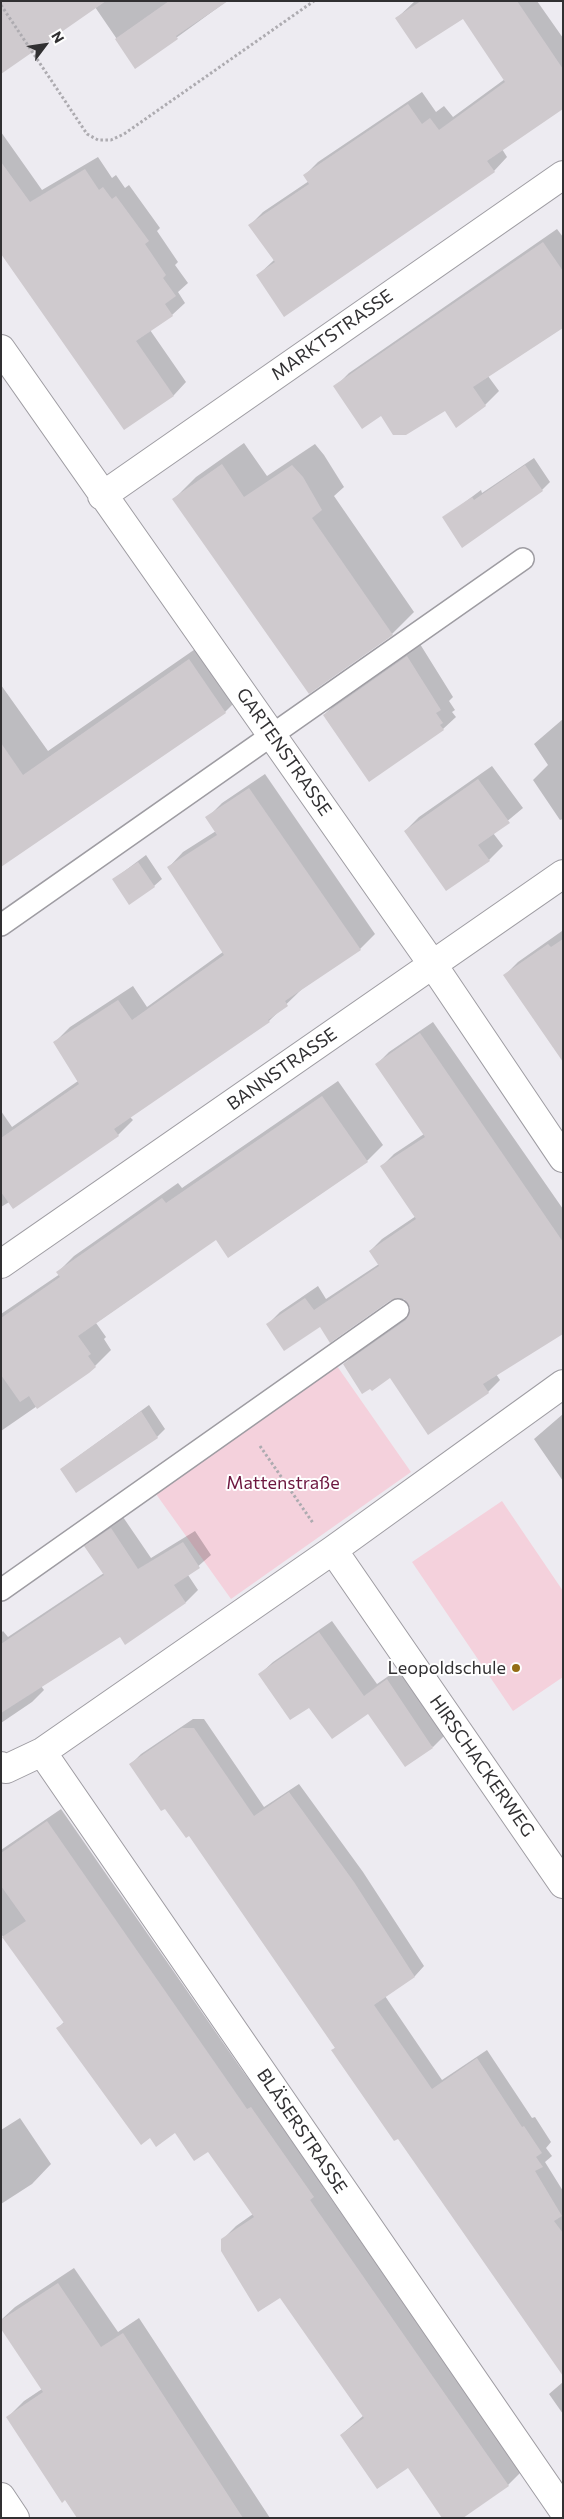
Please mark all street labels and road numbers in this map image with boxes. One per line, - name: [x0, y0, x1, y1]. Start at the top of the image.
- street label: MARKTSTRASSE: [267, 285, 397, 385]
- street label: GARTENSTRASSE: [232, 684, 336, 820]
- street label: BANNSTRASSE: [223, 1023, 341, 1115]
- street label: HIRSCHACKERWEG: [425, 1691, 539, 1841]
- street label: BLÄSERSTRASSE: [252, 2065, 352, 2197]

